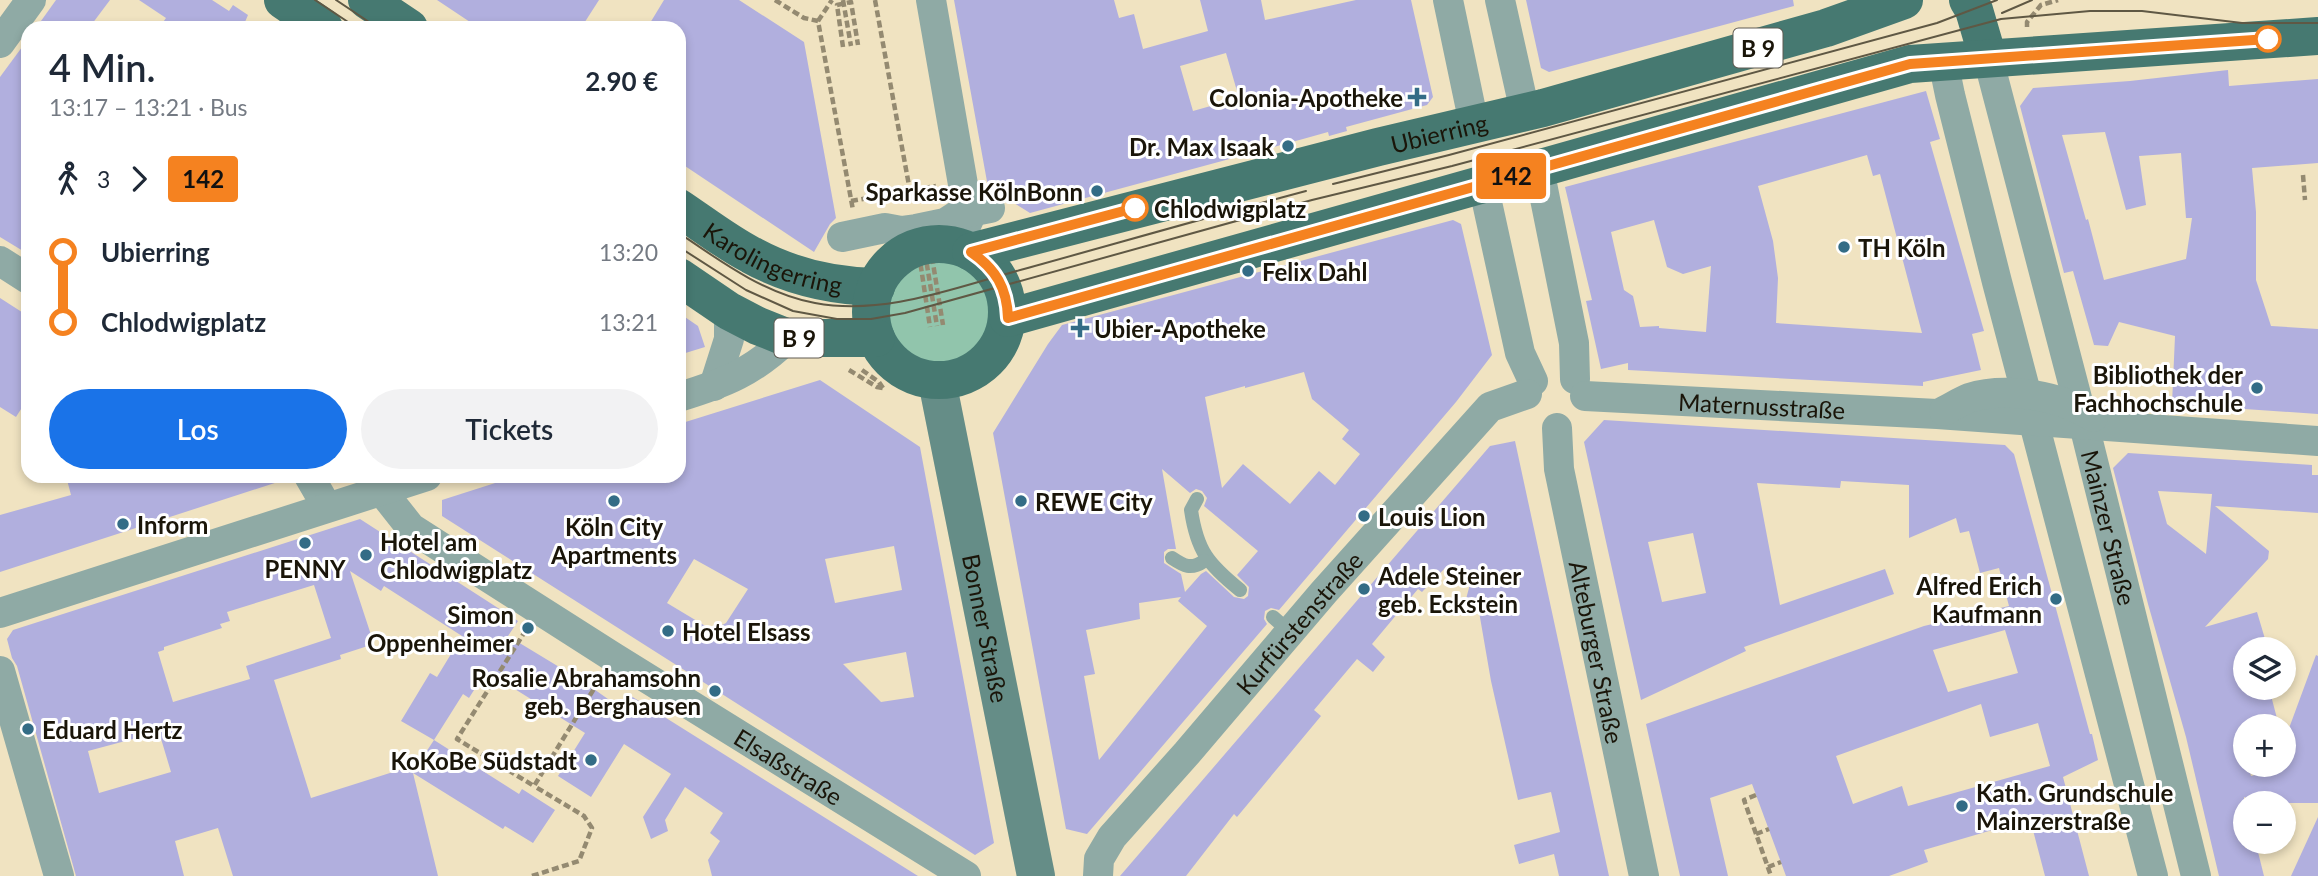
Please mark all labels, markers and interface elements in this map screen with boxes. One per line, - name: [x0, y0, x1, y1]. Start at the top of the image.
- unlabelled marker: [2255, 26, 2281, 52]
- road number: B 9: [1734, 28, 1782, 68]
- text: 4 Min.: [49, 44, 156, 90]
- text: 2.90 €: [585, 65, 658, 97]
- place label: Colonia-Apotheke: [1209, 83, 1403, 112]
- marker: Colonia-Apotheke: [1409, 89, 1425, 105]
- text: 13:17 – 13:21 · Bus: [49, 93, 248, 121]
- street label: Ubierring: [1388, 107, 1490, 158]
- place label: Dr. Max Isaak: [1129, 132, 1274, 161]
- marker: Dr. Max Isaak: [1280, 138, 1296, 154]
- line badge: 142: [1471, 153, 1551, 199]
- icon: walk: [49, 160, 87, 198]
- icon: forward: [120, 160, 158, 198]
- text: 142: [1490, 161, 1532, 190]
- text: 142: [182, 164, 224, 193]
- text: 3: [97, 165, 110, 193]
- place label: Sparkasse KölnBonn: [865, 177, 1083, 206]
- marker: Sparkasse KölnBonn: [1089, 183, 1105, 199]
- place label: Chlodwigplatz: [1154, 194, 1306, 223]
- marker: Chlodwigplatz: [1122, 195, 1148, 221]
- street label: Karolingerring: [698, 215, 844, 299]
- place label: TH Köln: [1858, 233, 1946, 262]
- text: Ubierring: [101, 236, 210, 268]
- text: 13:20: [599, 238, 658, 266]
- marker: TH Köln: [1836, 239, 1852, 255]
- place label: Felix Dahl: [1262, 257, 1367, 286]
- marker: Felix Dahl: [1240, 263, 1256, 279]
- text: Chlodwigplatz: [101, 306, 266, 338]
- text: 13:21: [599, 308, 658, 336]
- place label: Ubier-Apotheke: [1094, 314, 1266, 343]
- road number: B 9: [774, 318, 824, 358]
- marker: Ubier-Apotheke: [1072, 320, 1088, 336]
- place label: Bibliothek der Fachhochschule: [2073, 360, 2243, 417]
- marker: Bibliothek der Fachhochschule: [2249, 380, 2265, 396]
- street label: Maternusstraße: [1678, 386, 1846, 424]
- button: Los: [49, 389, 347, 469]
- button: Tickets: [361, 389, 658, 469]
- street label: Mainzer Straße: [2076, 447, 2143, 608]
- place label: REWE City: [1035, 487, 1153, 516]
- marker: Köln City Apartments: [606, 493, 622, 509]
- marker: REWE City: [1013, 493, 1029, 509]
- place label: Louis Lion: [1378, 502, 1486, 531]
- marker: Louis Lion: [1356, 508, 1372, 524]
- place label: Inform: [137, 510, 208, 539]
- place label: Köln City Apartments: [550, 512, 677, 569]
- marker: Inform: [115, 516, 131, 532]
- place label: Hotel am Chlodwigplatz: [380, 527, 532, 584]
- marker: PENNY: [297, 535, 313, 551]
- street label: Kurfürstenstraße: [1229, 545, 1368, 700]
- marker: Hotel am Chlodwigplatz: [358, 547, 374, 563]
- street label: Bonner Straße: [957, 551, 1015, 705]
- place label: PENNY: [264, 554, 346, 583]
- street label: Alteburger Straße: [1564, 558, 1630, 746]
- place label: Adele Steiner geb. Eckstein: [1377, 561, 1521, 618]
- place label: Alfred Erich Kaufmann: [1915, 571, 2042, 628]
- marker: Adele Steiner geb. Eckstein: [1356, 581, 1372, 597]
- marker: Alfred Erich Kaufmann: [2048, 591, 2064, 607]
- place label: Simon Oppenheimer: [367, 600, 514, 657]
- place label: Hotel Elsass: [682, 617, 811, 646]
- marker: Simon Oppenheimer: [520, 620, 536, 636]
- marker: Hotel Elsass: [660, 623, 676, 639]
- map controls: [2233, 637, 2296, 854]
- button: layers: [2233, 637, 2296, 700]
- place label: Rosalie Abrahamsohn geb. Berghausen: [471, 663, 701, 720]
- marker: Rosalie Abrahamsohn geb. Berghausen: [707, 683, 723, 699]
- button: +: [2233, 714, 2296, 777]
- place label: Eduard Hertz: [42, 715, 183, 744]
- marker: Eduard Hertz: [20, 721, 36, 737]
- street label: Elsaßstraße: [729, 722, 848, 810]
- place label: KoKoBe Südstadt: [390, 746, 577, 775]
- marker: KoKoBe Südstadt: [583, 752, 599, 768]
- place label: Kath. Grundschule Mainzerstraße: [1976, 778, 2173, 835]
- button: −: [2233, 791, 2296, 854]
- marker: Kath. Grundschule Mainzerstraße: [1954, 798, 1970, 814]

